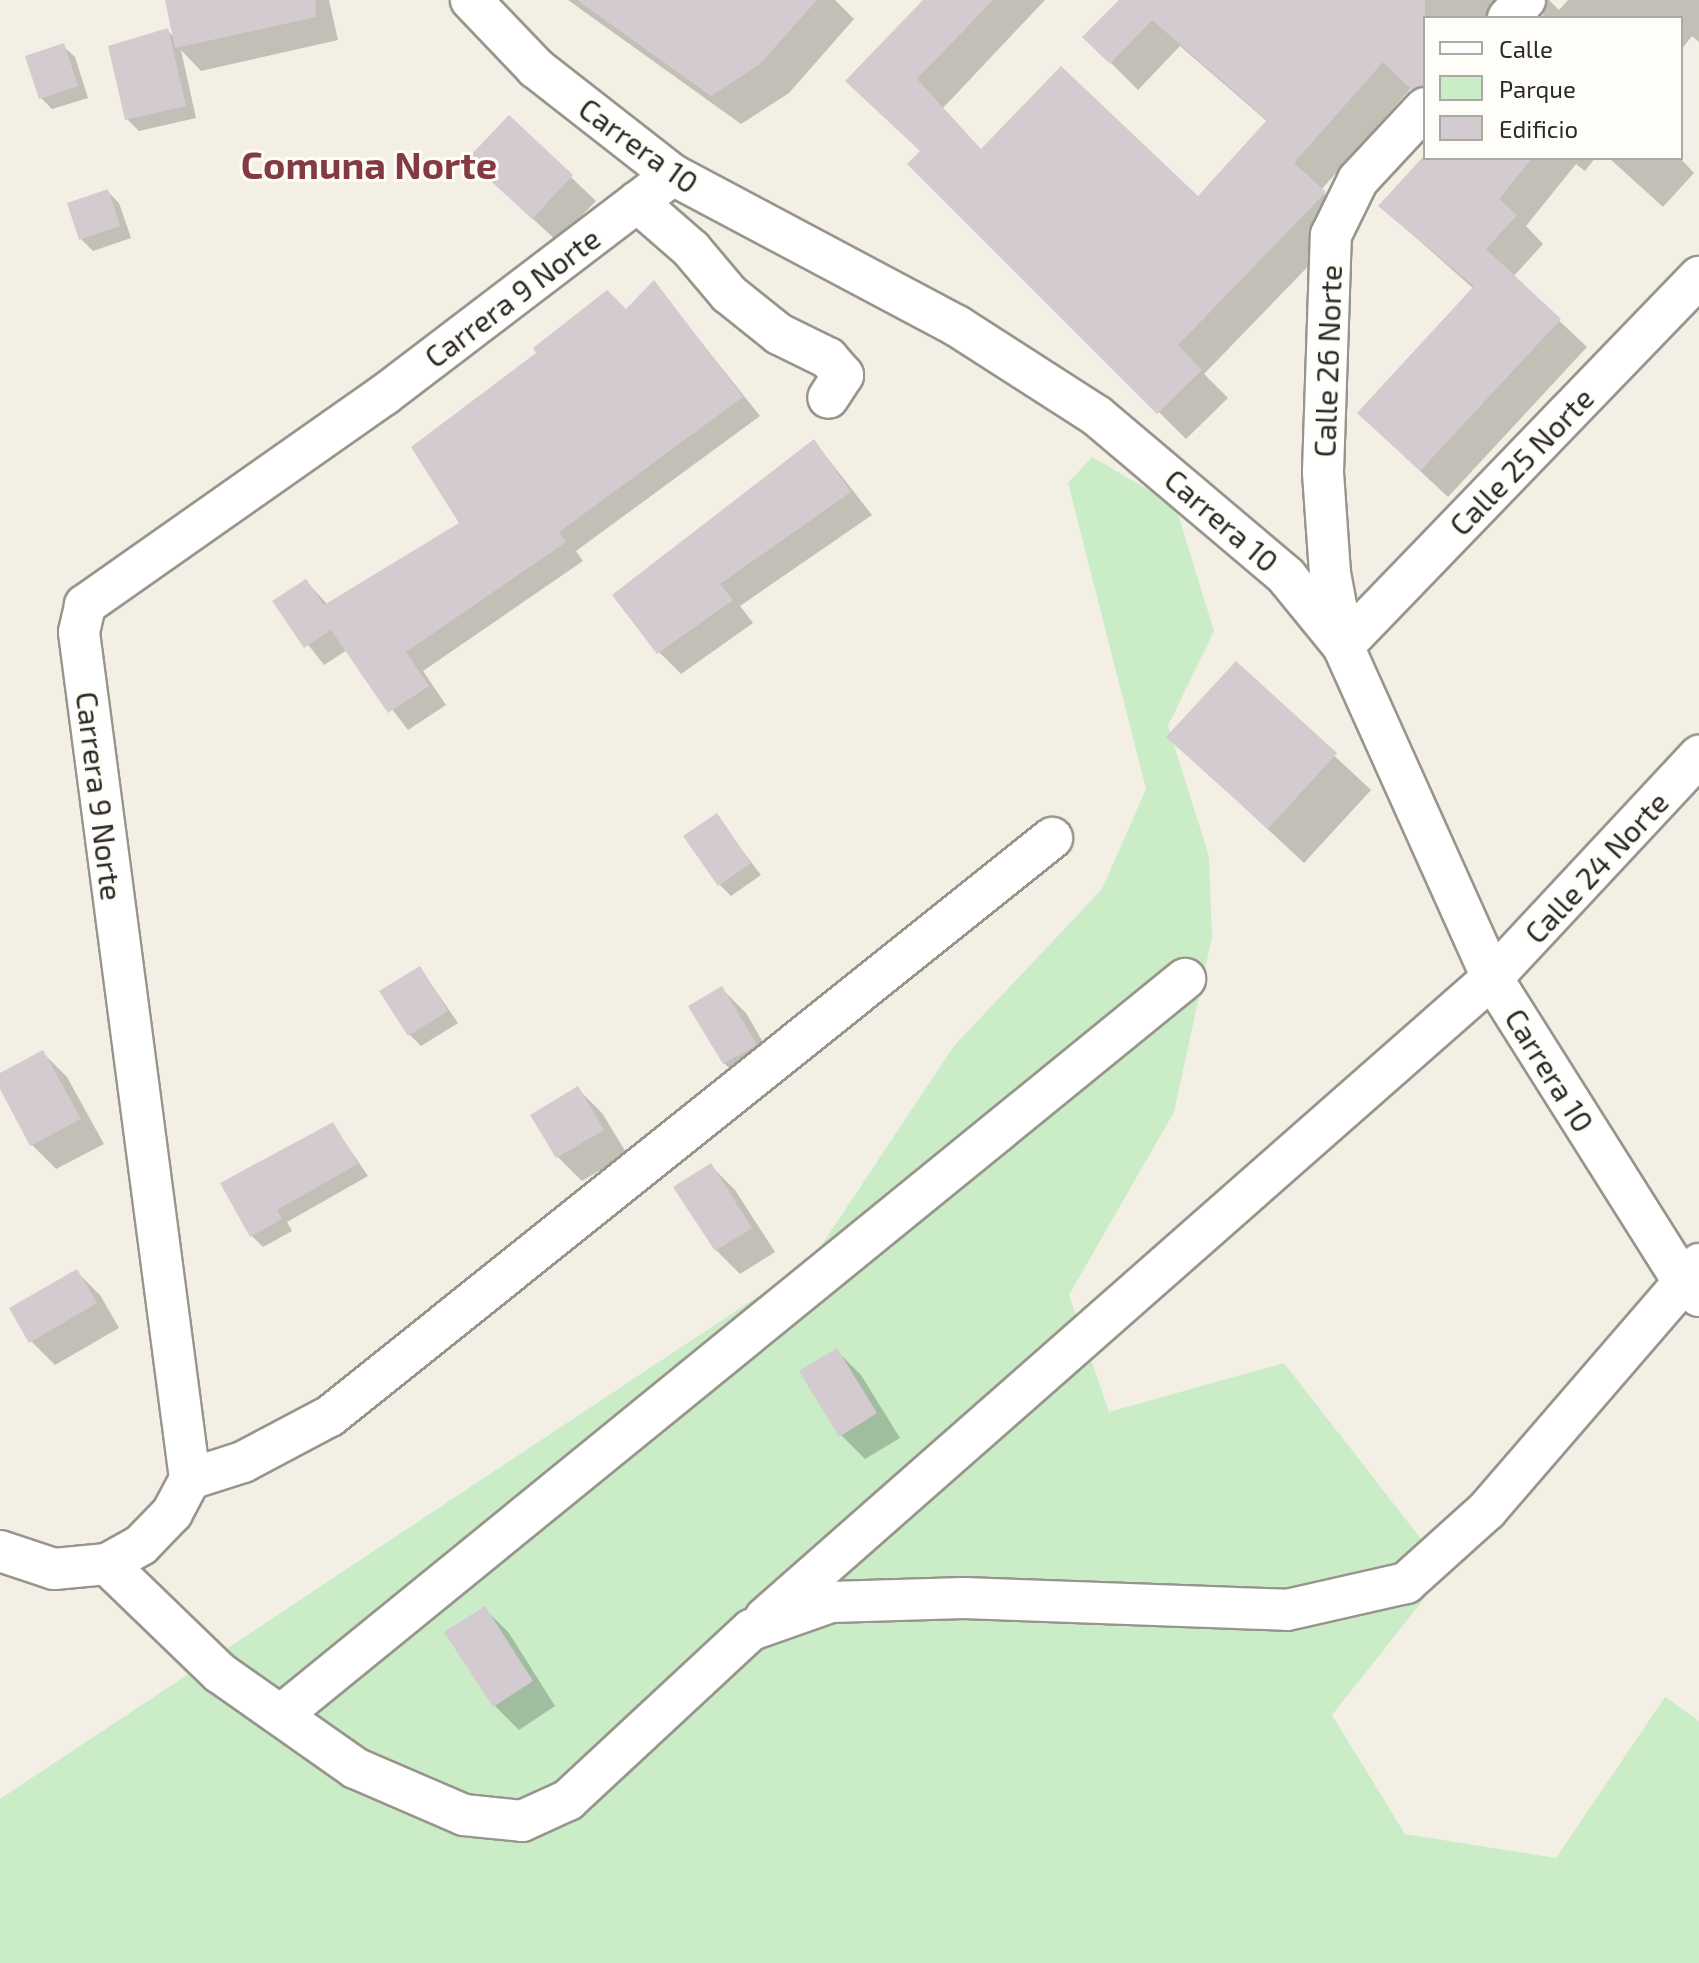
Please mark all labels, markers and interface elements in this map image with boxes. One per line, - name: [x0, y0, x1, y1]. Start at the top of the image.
- legend: [1423, 16, 1683, 160]
- text: Calle: [1499, 34, 1553, 63]
- text: Parque: [1499, 74, 1576, 103]
- street label: Carrera 10: [572, 90, 706, 200]
- text: Edificio: [1499, 114, 1578, 143]
- district label: Comuna Norte: [241, 142, 497, 188]
- street label: Carrera 9 Norte: [417, 219, 607, 375]
- street label: Calle 26 Norte: [1306, 264, 1348, 458]
- street label: Calle 25 Norte: [1442, 380, 1600, 542]
- street label: Carrera 10: [1158, 461, 1286, 579]
- street label: Carrera 9 Norte: [69, 690, 131, 902]
- street label: Calle 24 Norte: [1517, 784, 1675, 950]
- street label: Carrera 10: [1498, 1002, 1602, 1138]

